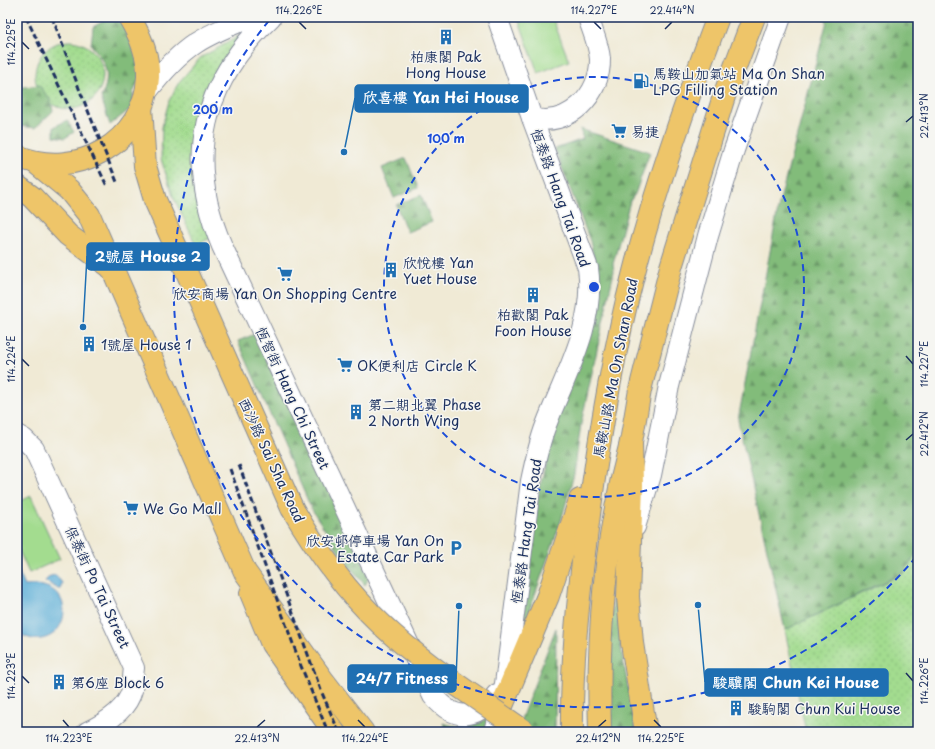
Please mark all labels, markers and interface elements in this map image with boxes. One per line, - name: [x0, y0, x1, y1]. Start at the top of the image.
- text: 114.226°E: [276, 2, 322, 17]
- text: 114.227°E: [571, 2, 617, 17]
- text: 22.414°N: [649, 2, 695, 17]
- text: 114.225°E: [3, 19, 18, 65]
- building icon: 柏康閣 Pak Hong House: [437, 28, 455, 46]
- place label: 柏康閣 Pak Hong House: [406, 46, 487, 83]
- place label: 馬鞍山加氣站 Ma On Shan LPG Filling Station: [653, 63, 825, 100]
- fuel station icon: 馬鞍山加氣站 Ma On Shan LPG Filling Station: [632, 72, 650, 90]
- callout: 欣喜樓 Yan Hei House: [355, 85, 528, 112]
- text: 欣喜樓 Yan Hei House: [363, 85, 519, 108]
- text: 22.413°N: [916, 93, 931, 139]
- text: 200 m: [193, 100, 233, 118]
- place label: 易捷: [631, 121, 659, 142]
- supermarket icon: 易捷: [610, 122, 628, 140]
- street label: 恆泰路 Hang Tai Road: [526, 126, 596, 270]
- text: 100 m: [427, 129, 465, 147]
- callout: 2號屋 House 2: [87, 243, 209, 270]
- text: 2號屋 House 2: [95, 244, 202, 267]
- place label: 欣悅樓 Yan Yuet House: [403, 252, 478, 289]
- building icon: 欣悅樓 Yan Yuet House: [382, 261, 400, 279]
- supermarket icon: 欣安商場 Yan On Shopping Centre: [276, 265, 294, 283]
- street label: 馬鞍山路 Ma On Shan Road: [587, 276, 643, 460]
- centre of rings: [587, 280, 601, 294]
- place label: 欣安商場 Yan On Shopping Centre: [173, 283, 397, 304]
- building icon: 柏歡閣 Pak Foon House: [524, 286, 542, 304]
- place label: 柏歡閣 Pak Foon House: [494, 304, 572, 341]
- street label: 恆智街 Hang Chi Street: [251, 323, 335, 473]
- place label: 1號屋 House 1: [101, 334, 192, 355]
- text: 114.224°E: [3, 335, 18, 383]
- building icon: 1號屋 House 1: [80, 335, 98, 353]
- text: 114.227°E: [916, 341, 931, 387]
- place label: OK便利店 Circle K: [357, 355, 477, 376]
- supermarket icon: OK便利店 Circle K: [336, 356, 354, 374]
- street label: 西沙路 Sai Sha Road: [234, 394, 310, 526]
- place label: 第二期北翼 Phase 2 North Wing: [368, 394, 481, 431]
- building icon: 第二期北翼 Phase 2 North Wing: [347, 403, 365, 421]
- text: 22.412°N: [916, 411, 931, 457]
- street label: 恆泰路 Hang Tai Road: [505, 457, 547, 605]
- place label: We Go Mall: [143, 498, 222, 519]
- supermarket icon: We Go Mall: [122, 499, 140, 517]
- street label: 保泰街 Po Tai Street: [60, 522, 136, 652]
- place label: 欣安邨停車場 Yan On Estate Car Park: [306, 530, 444, 567]
- parking icon: 欣安邨停車場 Yan On Estate Car Park: [447, 539, 465, 557]
- text: 114.223°E: [3, 652, 18, 700]
- text: 114.226°E: [916, 658, 931, 704]
- callout: 24/7 Fitness: [348, 665, 456, 692]
- text: 24/7 Fitness: [356, 666, 448, 689]
- callout: 駿驥閣 Chun Kei House: [705, 669, 888, 696]
- text: 駿驥閣 Chun Kei House: [713, 670, 879, 693]
- place label: 第6座 Block 6: [71, 672, 164, 693]
- building icon: 第6座 Block 6: [50, 673, 68, 691]
- place label: 駿駒閣 Chun Kui House: [748, 698, 901, 719]
- building icon: 駿駒閣 Chun Kui House: [727, 699, 745, 717]
- text: 114.223°E: [45, 730, 93, 745]
- text: 22.413°N: [234, 730, 280, 745]
- text: 114.224°E: [341, 730, 389, 745]
- text: 22.412°N: [575, 730, 621, 745]
- text: 114.225°E: [638, 730, 684, 745]

